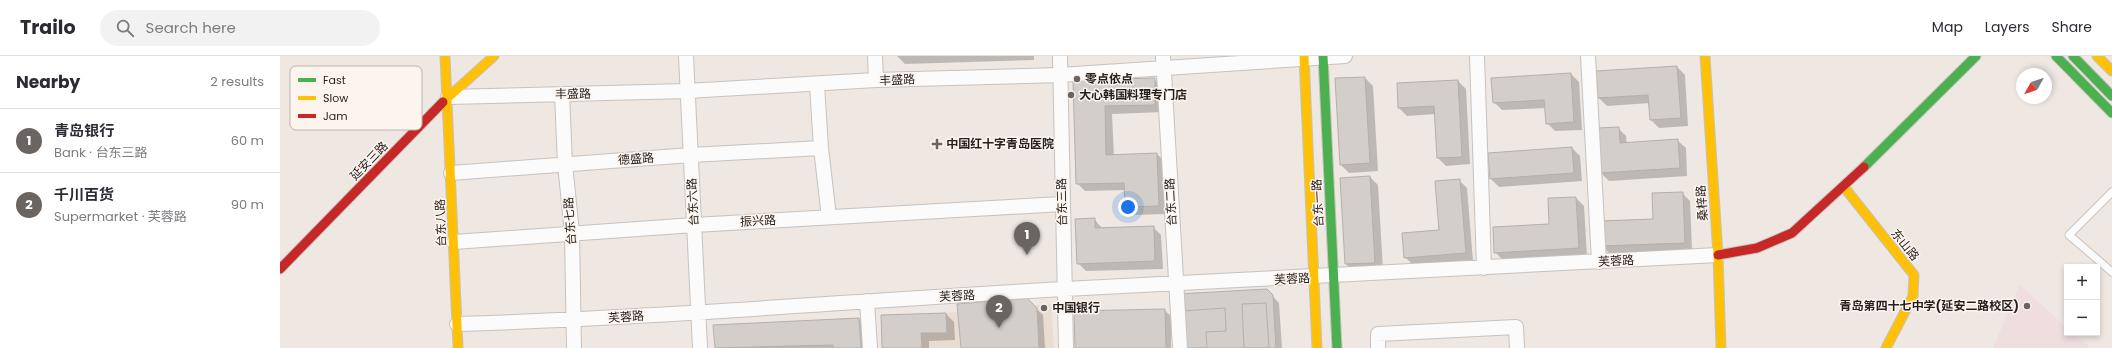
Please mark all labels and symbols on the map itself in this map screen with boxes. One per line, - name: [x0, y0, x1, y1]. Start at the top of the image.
- legend: [290, 66, 422, 130]
- north arrow: [2016, 68, 2052, 104]
- street label: 丰盛路: [879, 70, 915, 89]
- place label: 零点依点: [1085, 70, 1133, 87]
- text: Fast: [323, 72, 346, 88]
- marker: 零点依点: [1072, 74, 1082, 84]
- street label: 丰盛路: [555, 85, 591, 102]
- place label: 大心韩国料理专门店: [1079, 86, 1187, 103]
- text: Slow: [323, 90, 348, 106]
- marker: 大心韩国料理专门店: [1066, 90, 1076, 100]
- text: Jam: [323, 108, 348, 124]
- place label: 中国红十字青岛医院: [946, 135, 1054, 152]
- street label: 延安三路: [346, 137, 391, 184]
- marker: 中国红十字青岛医院: [931, 138, 943, 150]
- street label: 德盛路: [617, 149, 655, 168]
- street label: 台东六路: [683, 178, 702, 226]
- street label: 台东三路: [1053, 178, 1070, 226]
- street label: 台东二路: [1161, 178, 1180, 226]
- street label: 台东一路: [1308, 179, 1327, 227]
- street label: 桑梓路: [1692, 184, 1711, 222]
- street label: 台东七路: [559, 196, 580, 246]
- your location: [1118, 197, 1138, 217]
- street label: 台东八路: [431, 199, 450, 247]
- street label: 振兴路: [740, 211, 776, 230]
- pin: 1: [1014, 222, 1040, 255]
- street label: 东山路: [1887, 225, 1923, 264]
- street label: 芙蓉路: [1598, 251, 1634, 270]
- street label: 芙蓉路: [1274, 269, 1310, 288]
- street label: 芙蓉路: [939, 286, 975, 305]
- pin: 2: [986, 295, 1012, 328]
- place label: 青岛第四十七中学(延安二路校区): [1840, 297, 2019, 314]
- place label: 中国银行: [1052, 299, 1100, 316]
- marker: 青岛第四十七中学(延安二路校区): [2022, 301, 2032, 311]
- marker: 中国银行: [1039, 303, 1049, 313]
- street label: 芙蓉路: [607, 307, 645, 326]

